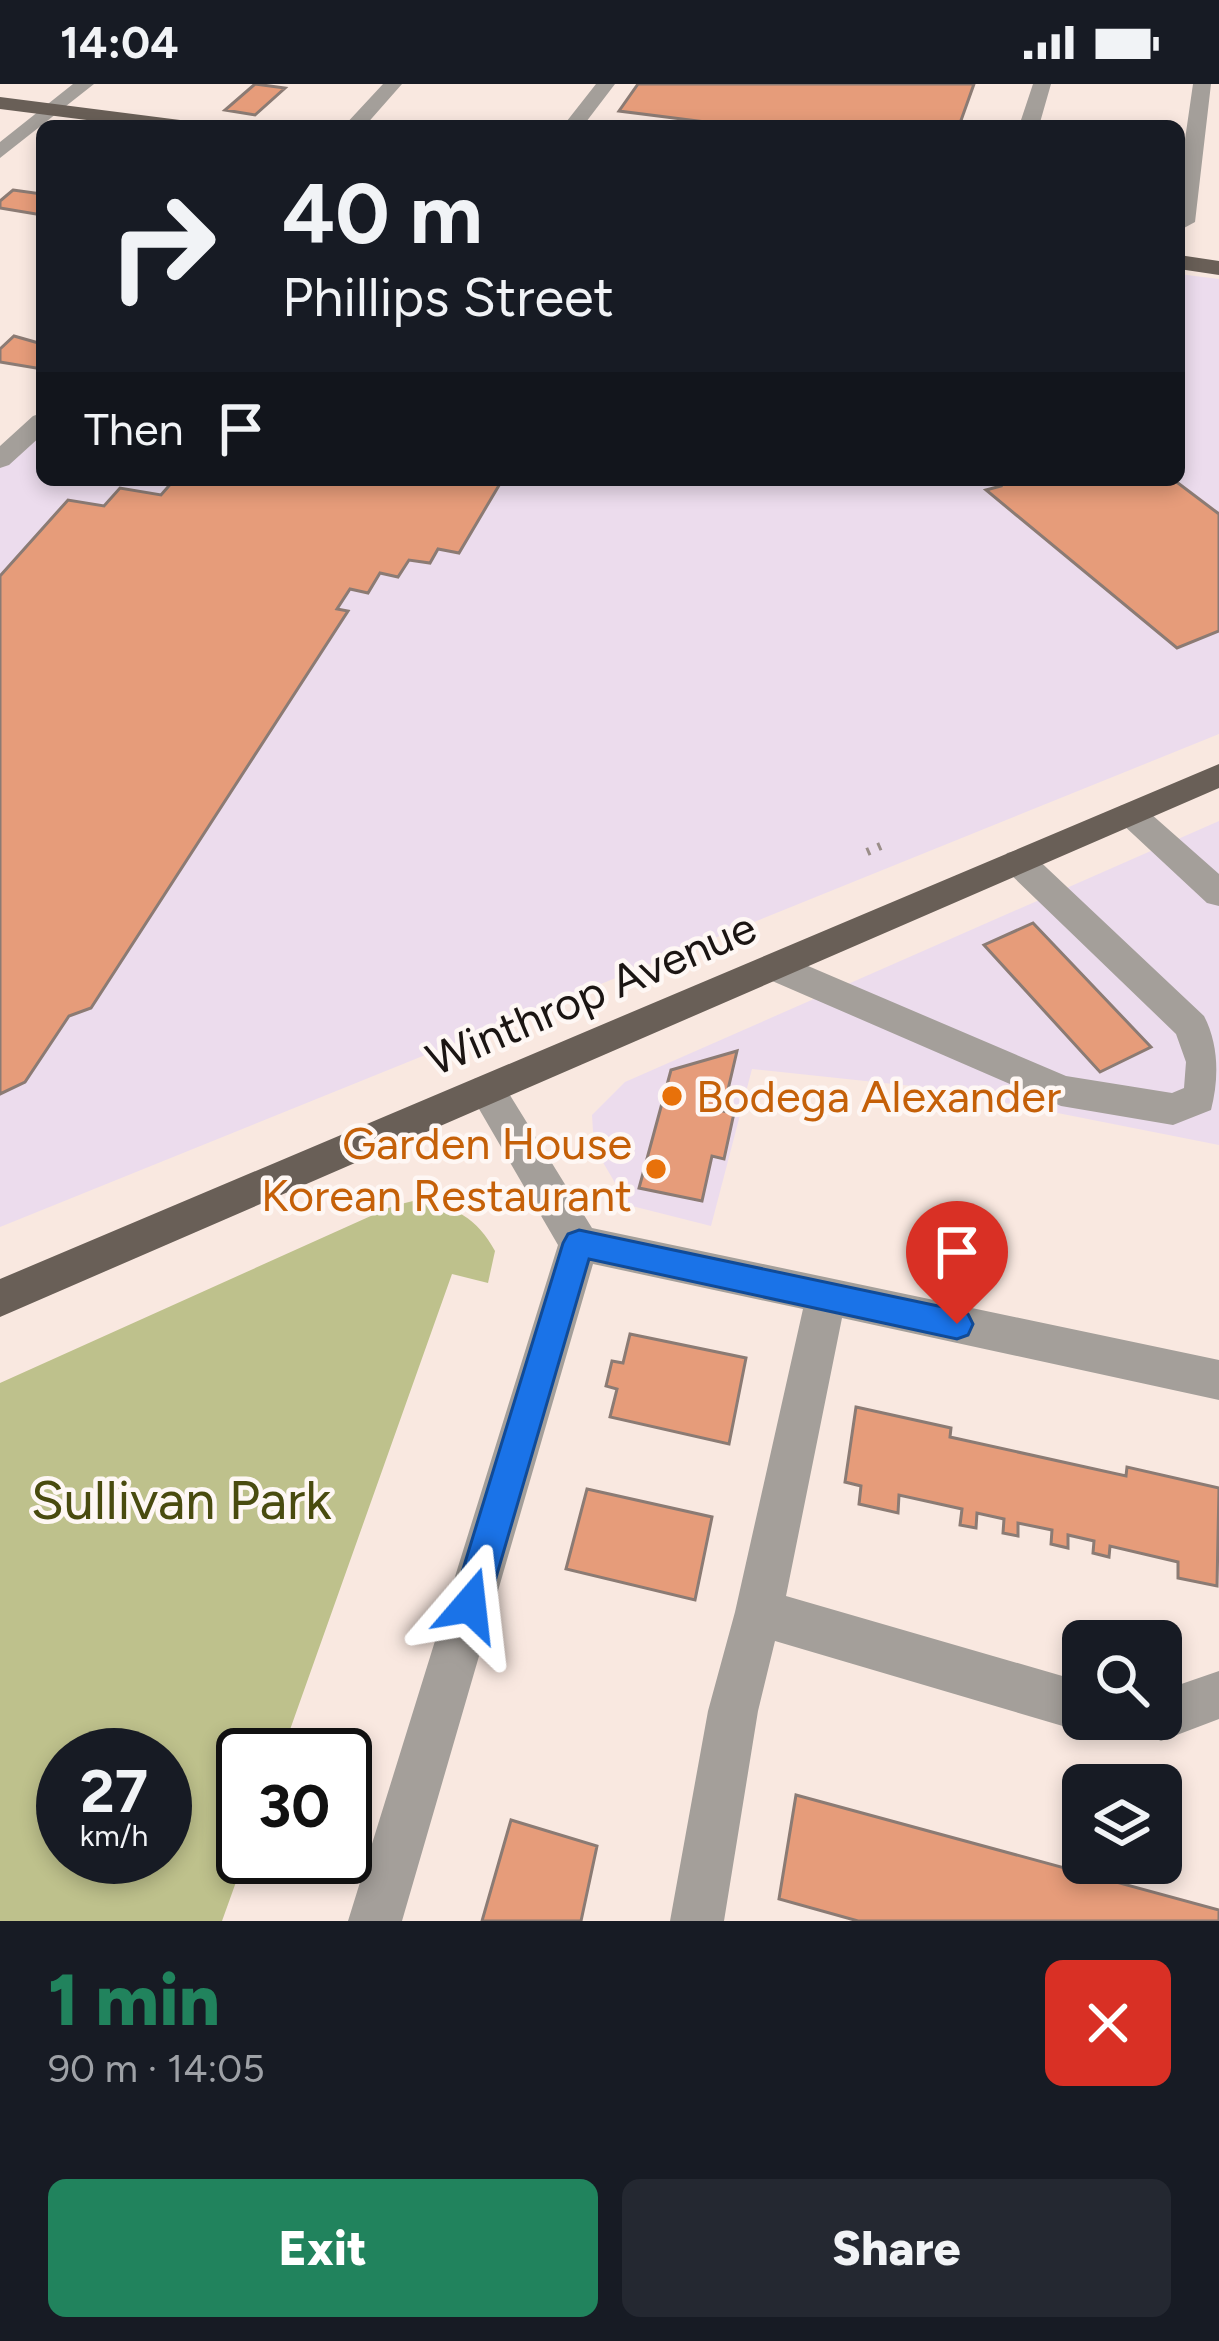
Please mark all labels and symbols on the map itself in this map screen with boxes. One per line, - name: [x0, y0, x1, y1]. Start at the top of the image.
- street label: Winthrop Avenue: [418, 899, 764, 1087]
- place label: Bodega Alexander: [696, 1069, 1061, 1123]
- marker: Bodega Alexander: [659, 1083, 685, 1109]
- place label: Garden House Korean Restaurant: [261, 1116, 632, 1222]
- marker: Garden House Korean Restaurant: [643, 1156, 669, 1182]
- pin: [906, 1201, 1008, 1324]
- park label: Sullivan Park: [31, 1468, 332, 1533]
- position arrow: [407, 1542, 533, 1668]
- speed limit sign: 30: [216, 1728, 372, 1884]

